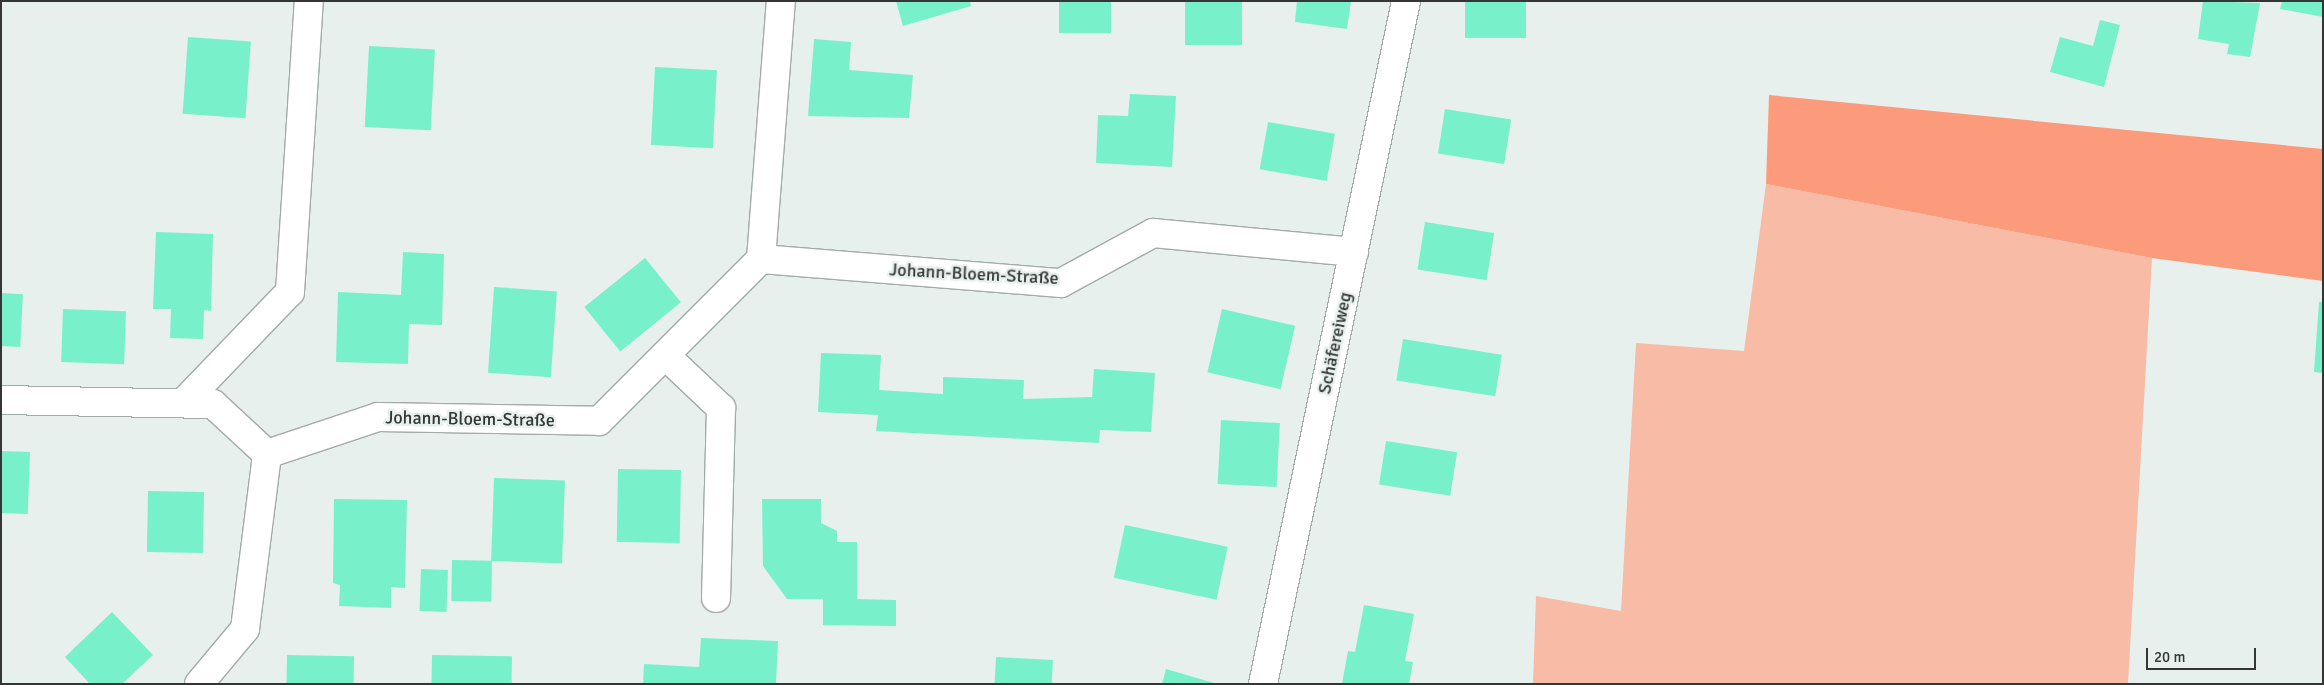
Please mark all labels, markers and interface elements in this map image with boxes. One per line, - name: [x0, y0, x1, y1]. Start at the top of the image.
- street label: Johann-Bloem-Straße: [889, 259, 1059, 289]
- street label: Schäfereiweg: [1314, 290, 1356, 396]
- street label: Johann-Bloem-Straße: [385, 407, 555, 431]
- scale bar: [2149, 638, 2259, 670]
- text: 20 m: [2154, 648, 2185, 666]

